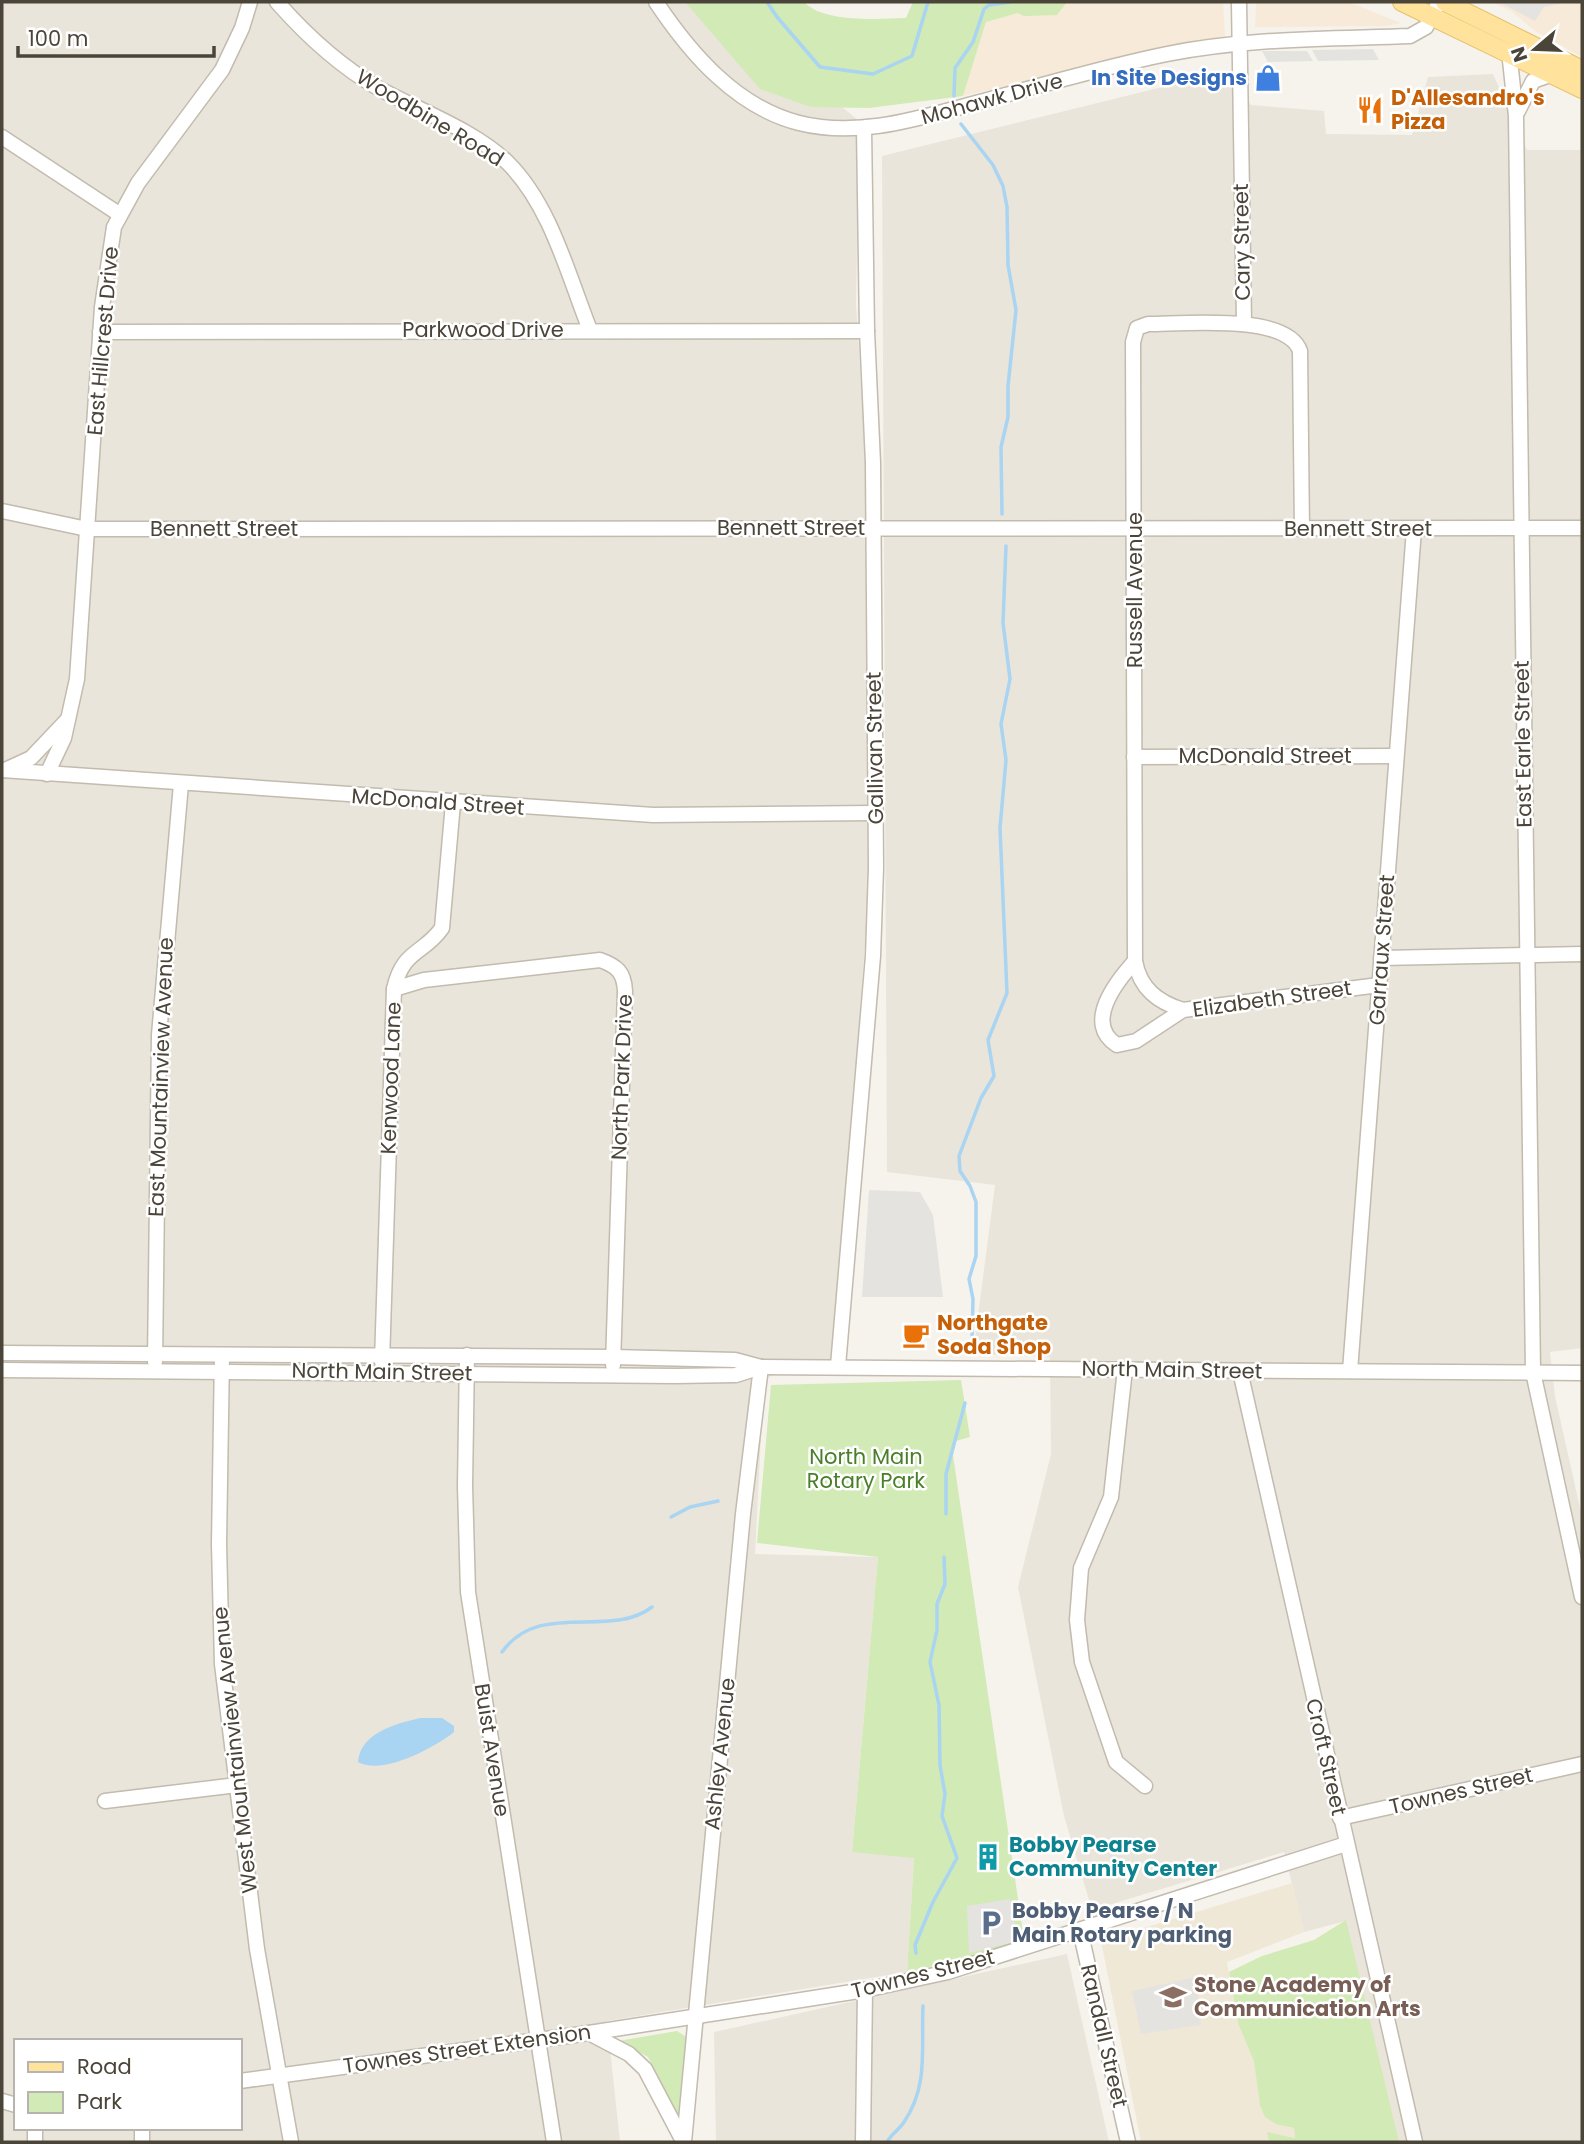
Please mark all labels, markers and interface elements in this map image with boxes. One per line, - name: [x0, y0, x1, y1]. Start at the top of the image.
- scale bar: [18, 14, 214, 58]
- north arrow: [1500, 14, 1570, 84]
- text: 100 m: [28, 24, 88, 53]
- text: N: [1504, 43, 1534, 66]
- street label: Woodbine Road: [351, 62, 510, 173]
- place label: In Site Designs: [1091, 63, 1247, 92]
- shop icon: In Site Designs: [1253, 63, 1283, 93]
- street label: Mohawk Drive: [918, 66, 1066, 131]
- place label: D'Allesandro's Pizza: [1391, 83, 1545, 136]
- restaurant icon: D'Allesandro's Pizza: [1355, 95, 1385, 125]
- street label: Cary Street: [1226, 183, 1257, 301]
- street label: East Hillcrest Drive: [80, 245, 125, 437]
- street label: Parkwood Drive: [402, 315, 564, 344]
- street label: Russell Avenue: [1120, 512, 1149, 668]
- street label: Bennett Street: [717, 513, 865, 542]
- street label: Bennett Street: [150, 514, 298, 543]
- street label: Bennett Street: [1284, 514, 1432, 543]
- street label: East Earle Street: [1507, 660, 1538, 828]
- street label: Gallivan Street: [859, 671, 890, 825]
- street label: McDonald Street: [1178, 741, 1352, 770]
- street label: McDonald Street: [351, 781, 525, 822]
- street label: Garraux Street: [1362, 874, 1401, 1026]
- street label: East Mountainview Avenue: [141, 937, 180, 1217]
- street label: Elizabeth Street: [1191, 973, 1353, 1024]
- street label: North Park Drive: [604, 994, 639, 1160]
- street label: Kenwood Lane: [373, 1001, 408, 1155]
- place label: Northgate Soda Shop: [937, 1308, 1051, 1361]
- cafe icon: Northgate Soda Shop: [901, 1320, 931, 1350]
- street label: North Main Street: [1081, 1353, 1263, 1386]
- street label: North Main Street: [291, 1355, 473, 1388]
- park label: North Main Rotary Park: [807, 1442, 925, 1495]
- street label: West Mountainview Avenue: [205, 1605, 264, 1895]
- street label: Ashley Avenue: [697, 1676, 742, 1832]
- street label: Buist Avenue: [468, 1681, 517, 1819]
- street label: Croft Street: [1299, 1696, 1354, 1818]
- street label: Townes Street: [1386, 1760, 1536, 1821]
- place label: Bobby Pearse Community Center: [1009, 1830, 1217, 1883]
- building icon: Bobby Pearse Community Center: [973, 1842, 1003, 1872]
- place label: Bobby Pearse / N Main Rotary parking: [1012, 1896, 1232, 1949]
- parking icon: Bobby Pearse / N Main Rotary parking: [976, 1908, 1006, 1938]
- street label: Townes Street: [848, 1942, 997, 2005]
- street label: Randall Street: [1074, 1961, 1135, 2110]
- place label: Stone Academy of Communication Arts: [1194, 1970, 1421, 2023]
- school or university icon: Stone Academy of Communication Arts: [1158, 1982, 1188, 2012]
- street label: Townes Street Extension: [341, 2017, 593, 2080]
- legend: [14, 2039, 242, 2130]
- text: Road: [77, 2052, 132, 2081]
- text: Park: [77, 2087, 122, 2116]

